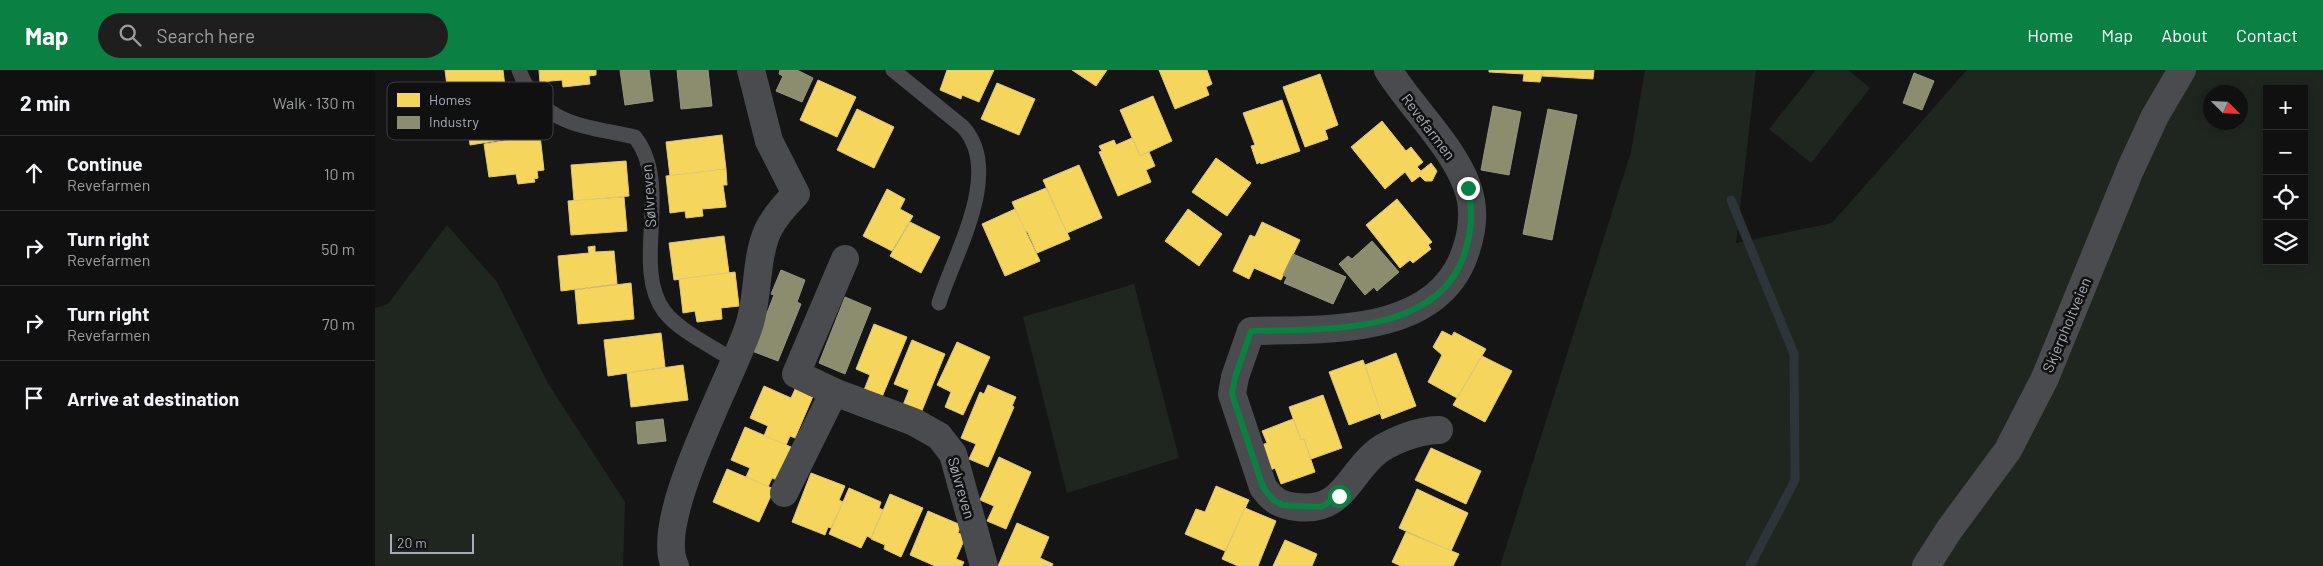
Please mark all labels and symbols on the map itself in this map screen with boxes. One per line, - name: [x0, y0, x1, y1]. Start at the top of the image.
- legend: [387, 82, 553, 140]
- north arrow: [2203, 85, 2248, 130]
- street label: Revefarmen: [1398, 90, 1460, 163]
- text: Homes: [429, 91, 472, 108]
- text: Industry: [429, 113, 480, 130]
- street label: Sølvreven: [637, 164, 659, 228]
- route end: [1457, 177, 1480, 200]
- street label: Skjerpholtveien: [2038, 274, 2094, 375]
- street label: Sølvreven: [945, 455, 979, 521]
- route start: [1328, 485, 1351, 508]
- scale bar: [390, 531, 474, 554]

